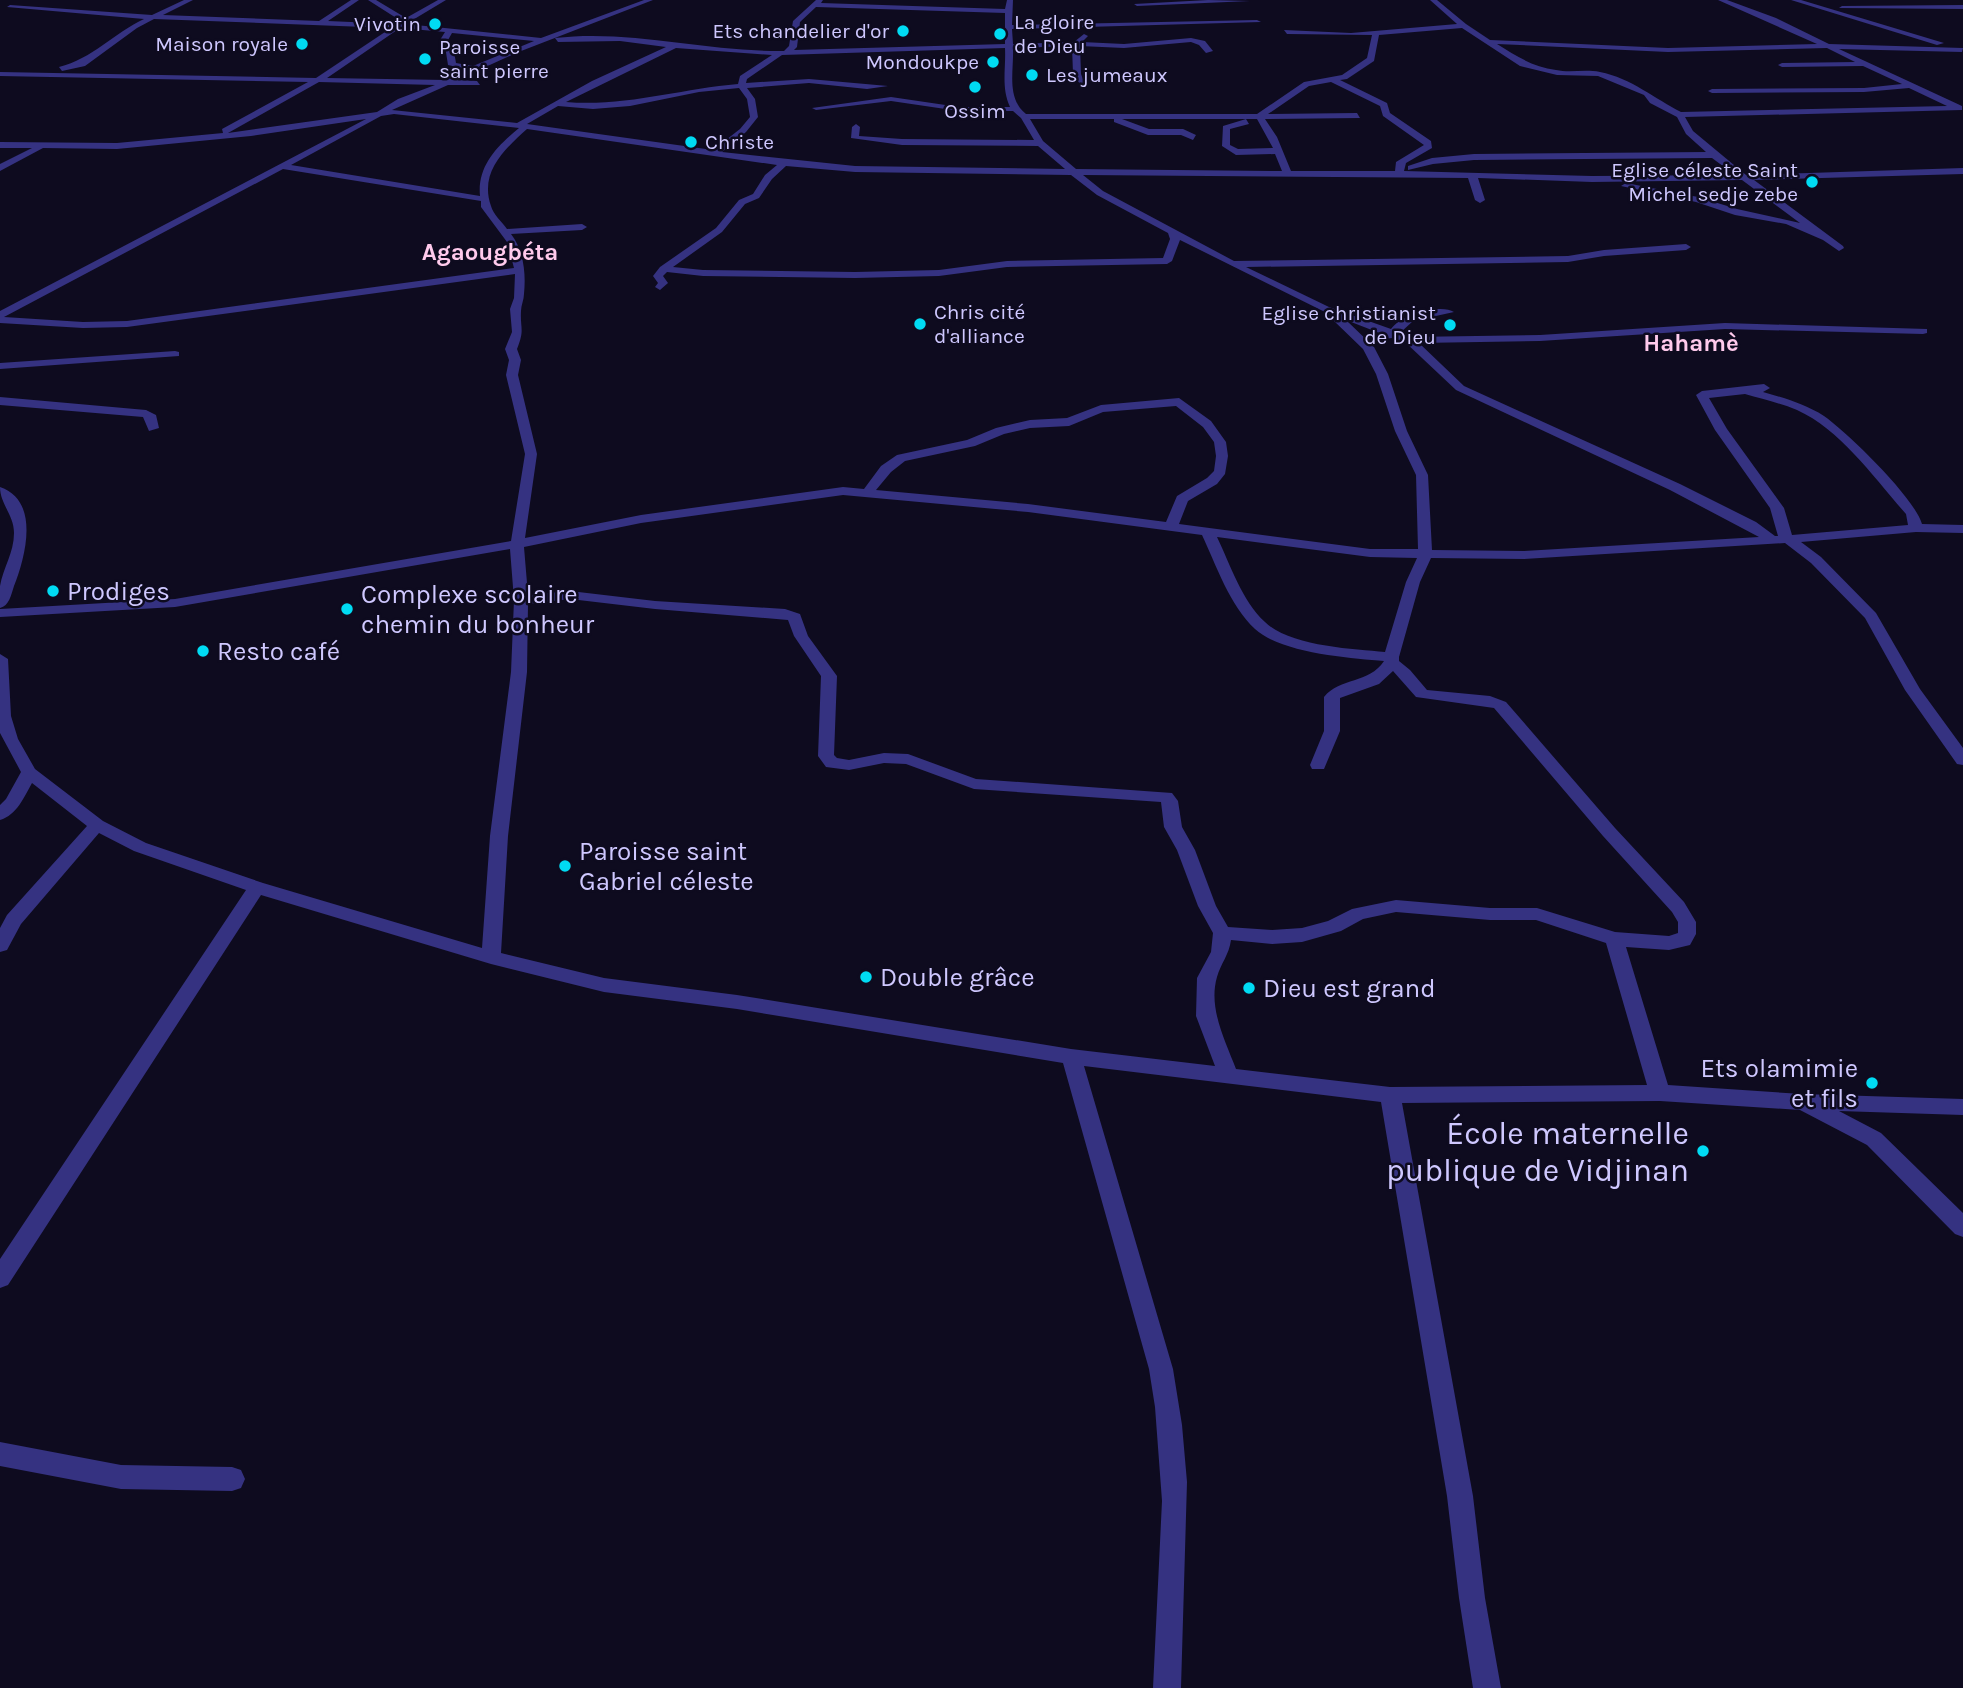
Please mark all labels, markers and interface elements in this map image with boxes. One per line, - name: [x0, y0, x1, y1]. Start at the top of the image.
- place label: La gloire de Dieu: [1014, 10, 1094, 58]
- place label: Vivotin: [354, 12, 421, 36]
- marker: Vivotin: [427, 16, 443, 32]
- place label: Ets chandelier d'or: [712, 19, 889, 43]
- marker: Ets chandelier d'or: [895, 23, 911, 39]
- marker: La gloire de Dieu: [992, 26, 1008, 42]
- place label: Maison royale: [155, 32, 288, 56]
- place label: Paroisse saint pierre: [439, 35, 549, 83]
- marker: Maison royale: [294, 36, 310, 52]
- place label: Mondoukpe: [866, 50, 979, 74]
- marker: Paroisse saint pierre: [417, 51, 433, 67]
- marker: Mondoukpe: [985, 54, 1001, 70]
- place label: Les jumeaux: [1046, 63, 1168, 87]
- marker: Les jumeaux: [1024, 67, 1040, 83]
- marker: Ossim: [967, 79, 983, 95]
- place label: Ossim: [944, 99, 1006, 123]
- place label: Christe: [705, 130, 774, 154]
- marker: Christe: [683, 134, 699, 150]
- place label: Eglise céleste Saint Michel sedje zebe: [1611, 158, 1798, 206]
- marker: Eglise céleste Saint Michel sedje zebe: [1804, 174, 1820, 190]
- district label: Agaougbéta: [422, 238, 558, 266]
- place label: Chris cité d'alliance: [934, 300, 1025, 348]
- place label: Eglise christianist de Dieu: [1261, 301, 1436, 349]
- marker: Chris cité d'alliance: [912, 316, 928, 332]
- marker: Eglise christianist de Dieu: [1442, 317, 1458, 333]
- district label: Hahamè: [1643, 329, 1739, 357]
- place label: Prodiges: [67, 576, 170, 607]
- place label: Complexe scolaire chemin du bonheur: [361, 579, 595, 640]
- marker: Prodiges: [45, 583, 61, 599]
- marker: Complexe scolaire chemin du bonheur: [339, 601, 355, 617]
- place label: Resto café: [217, 636, 340, 667]
- marker: Resto café: [195, 643, 211, 659]
- place label: Paroisse saint Gabriel céleste: [579, 836, 754, 897]
- marker: Paroisse saint Gabriel céleste: [557, 858, 573, 874]
- place label: Double grâce: [880, 962, 1034, 993]
- marker: Double grâce: [858, 969, 874, 985]
- place label: Dieu est grand: [1263, 973, 1436, 1004]
- marker: Dieu est grand: [1241, 980, 1257, 996]
- place label: Ets olamimie et fils: [1700, 1053, 1858, 1114]
- marker: Ets olamimie et fils: [1864, 1075, 1880, 1091]
- place label: École maternelle publique de Vidjinan: [1386, 1113, 1689, 1189]
- marker: École maternelle publique de Vidjinan: [1695, 1143, 1711, 1159]

